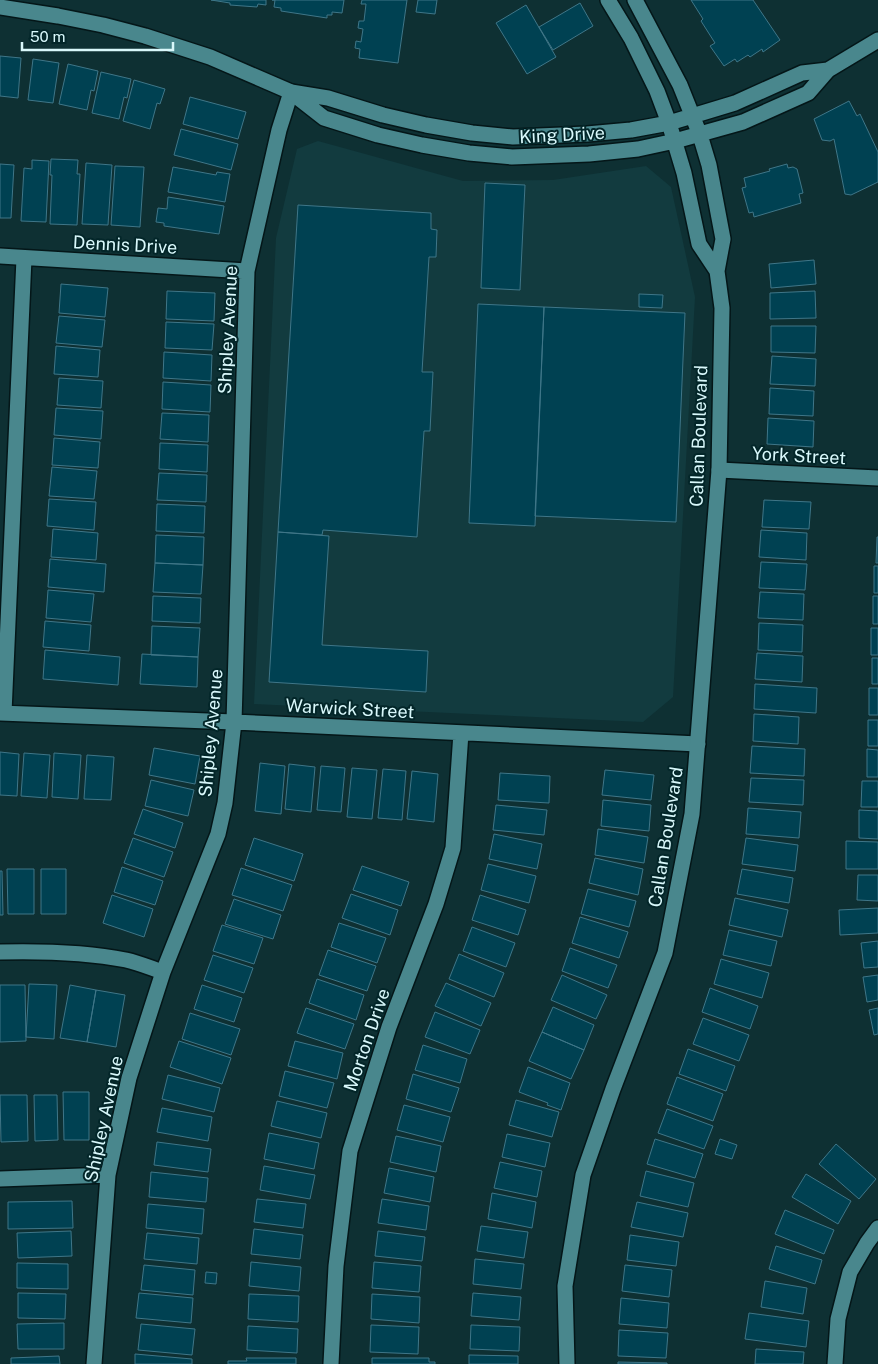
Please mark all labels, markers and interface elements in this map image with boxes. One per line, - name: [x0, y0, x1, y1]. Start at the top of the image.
- scale bar: [22, 20, 174, 52]
- text: 50 m: [30, 28, 65, 45]
- street label: King Drive: [519, 122, 605, 147]
- street label: Dennis Drive: [72, 231, 178, 258]
- street label: Shipley Avenue: [214, 265, 241, 395]
- street label: Callan Boulevard: [686, 365, 711, 507]
- street label: York Street: [752, 443, 847, 468]
- street label: Shipley Avenue: [194, 668, 227, 798]
- street label: Warwick Street: [285, 695, 415, 722]
- street label: Callan Boulevard: [644, 765, 687, 909]
- street label: Morton Drive: [339, 986, 394, 1094]
- street label: Shipley Avenue: [80, 1054, 127, 1184]

